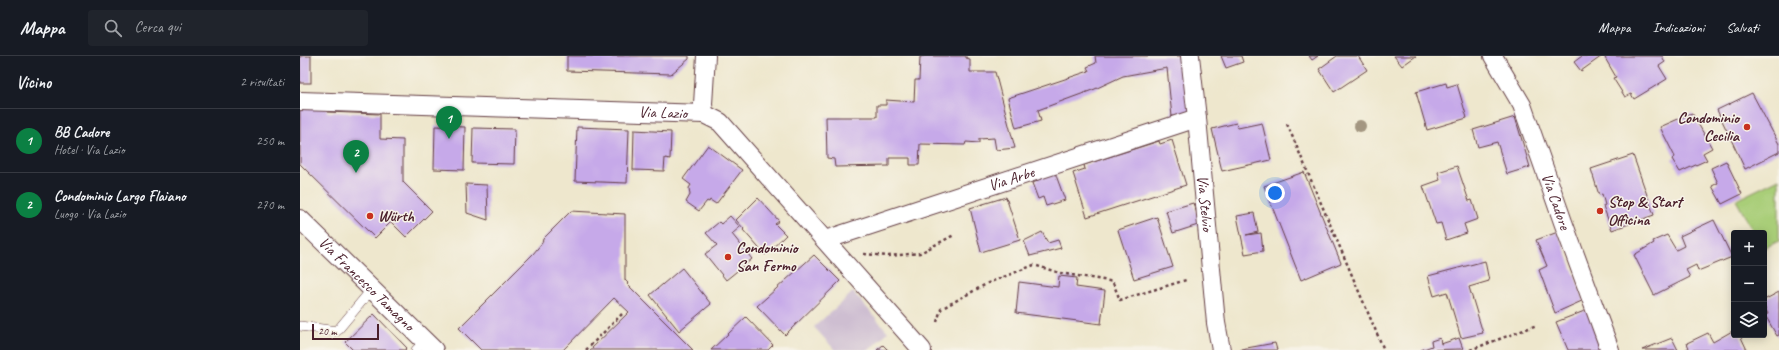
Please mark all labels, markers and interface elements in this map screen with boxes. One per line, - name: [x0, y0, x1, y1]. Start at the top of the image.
- search box: [88, 10, 368, 46]
- text: Mappa: [20, 16, 64, 40]
- icon: search: [102, 17, 124, 39]
- text: Cerca qui: [134, 18, 181, 37]
- text: Mappa: [1598, 19, 1631, 36]
- text: Indicazioni: [1653, 19, 1704, 36]
- text: Salvati: [1726, 19, 1759, 36]
- text: Vicino: [16, 72, 51, 93]
- text: 2 risultati: [240, 74, 284, 90]
- street label: Via Lazio: [638, 102, 690, 124]
- pin: 1: [436, 106, 462, 139]
- place label: Condominio Cecilia: [1677, 108, 1741, 146]
- marker: Condominio Cecilia: [1742, 122, 1752, 132]
- text: BB Cadore: [54, 123, 109, 142]
- text: 1: [26, 133, 32, 149]
- text: 250 m: [256, 133, 284, 149]
- pin: 2: [343, 140, 369, 173]
- text: Hotel · Via Lazio: [54, 142, 125, 158]
- street label: Via Arbe: [986, 162, 1038, 196]
- street label: Via Cadore: [1537, 170, 1576, 234]
- street label: Via Stelvio: [1192, 174, 1218, 234]
- your location: [1265, 183, 1285, 203]
- text: Condominio Largo Flaiano: [54, 187, 186, 206]
- place label: Stop & Start Officina: [1608, 192, 1685, 230]
- text: 2: [26, 197, 32, 213]
- text: 270 m: [256, 197, 284, 213]
- text: Luogo · Via Lazio: [54, 206, 126, 222]
- place label: Würth: [378, 206, 414, 226]
- marker: Stop & Start Officina: [1595, 206, 1605, 216]
- marker: Würth: [365, 211, 375, 221]
- map controls: [1731, 230, 1767, 338]
- button: +: [1731, 230, 1767, 266]
- street label: Via Francesco Tamagno: [314, 233, 420, 337]
- place label: Condominio San Fermo: [736, 238, 800, 276]
- marker: Condominio San Fermo: [723, 252, 733, 262]
- button: −: [1731, 266, 1767, 302]
- button: layers: [1731, 302, 1767, 338]
- scale bar: [312, 322, 379, 341]
- text: 20 m: [318, 324, 337, 338]

